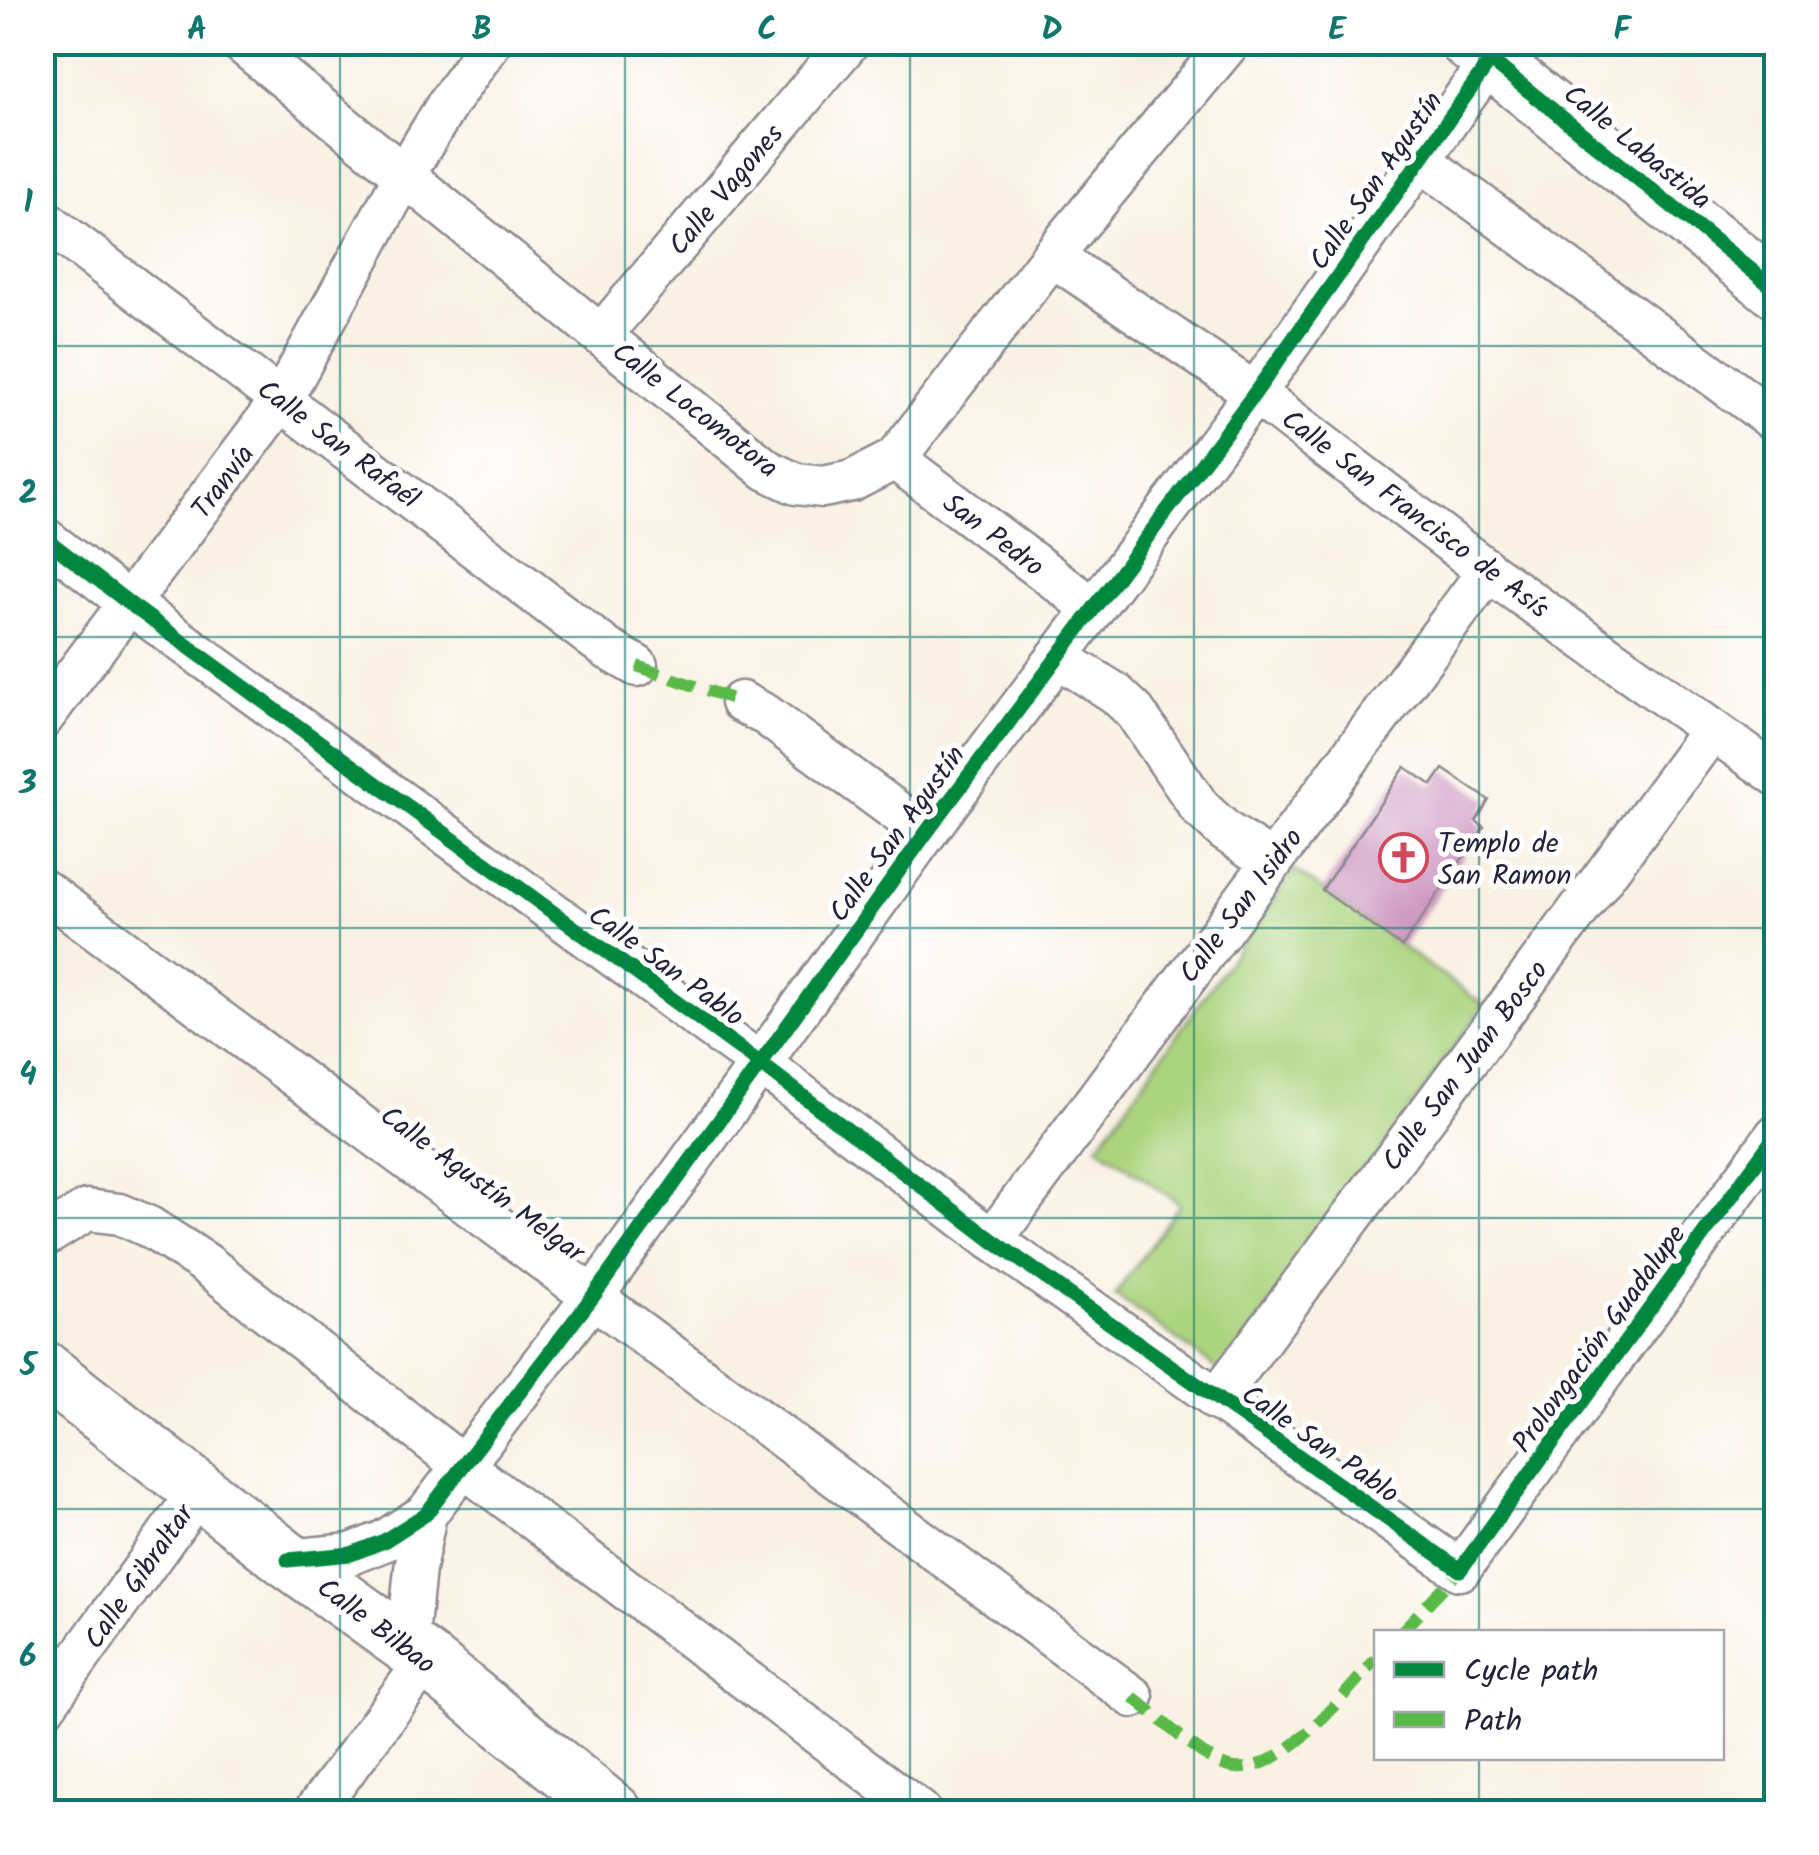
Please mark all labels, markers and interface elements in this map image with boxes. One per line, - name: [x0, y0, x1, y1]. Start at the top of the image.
- text: A: [187, 5, 207, 56]
- text: B: [472, 5, 492, 56]
- text: C: [757, 5, 777, 56]
- text: D: [1041, 5, 1063, 56]
- text: E: [1328, 5, 1347, 56]
- text: F: [1613, 5, 1632, 56]
- street label: Calle Labastida: [1552, 74, 1721, 222]
- street label: Calle San Agustín: [1298, 83, 1456, 280]
- street label: Calle Vagones: [658, 114, 796, 267]
- text: 1: [23, 178, 33, 229]
- street label: Calle Locomotora: [601, 331, 788, 491]
- street label: Calle San Rafaél: [247, 369, 429, 521]
- street label: Calle San Francisco de Asís: [1271, 399, 1558, 631]
- street label: Tranvía: [181, 435, 267, 530]
- text: 2: [19, 469, 37, 520]
- street label: San Pedro: [932, 483, 1053, 589]
- street label: Calle San Agustín: [818, 736, 978, 933]
- text: 3: [18, 759, 37, 810]
- street label: Calle San Isidro: [1168, 819, 1316, 994]
- place label: Templo de San Ramon: [1438, 822, 1572, 899]
- church icon: Templo de San Ramon: [1377, 832, 1429, 884]
- street label: Calle San Pablo: [578, 895, 753, 1039]
- street label: Calle San Juan Bosco: [1371, 951, 1561, 1182]
- text: 4: [19, 1050, 37, 1101]
- street label: Calle Agustín Melgar: [370, 1095, 595, 1276]
- street label: Prolongación Guadalupe: [1502, 1215, 1699, 1463]
- text: 5: [19, 1341, 39, 1392]
- street label: Calle San Pablo: [1231, 1374, 1408, 1516]
- street label: Calle Gibraltar: [73, 1494, 208, 1659]
- street label: Calle Bilbao: [306, 1567, 445, 1687]
- legend: [1374, 1630, 1724, 1760]
- text: 6: [19, 1632, 37, 1683]
- text: Cycle path: [1464, 1648, 1598, 1696]
- text: Path: [1464, 1698, 1522, 1746]

